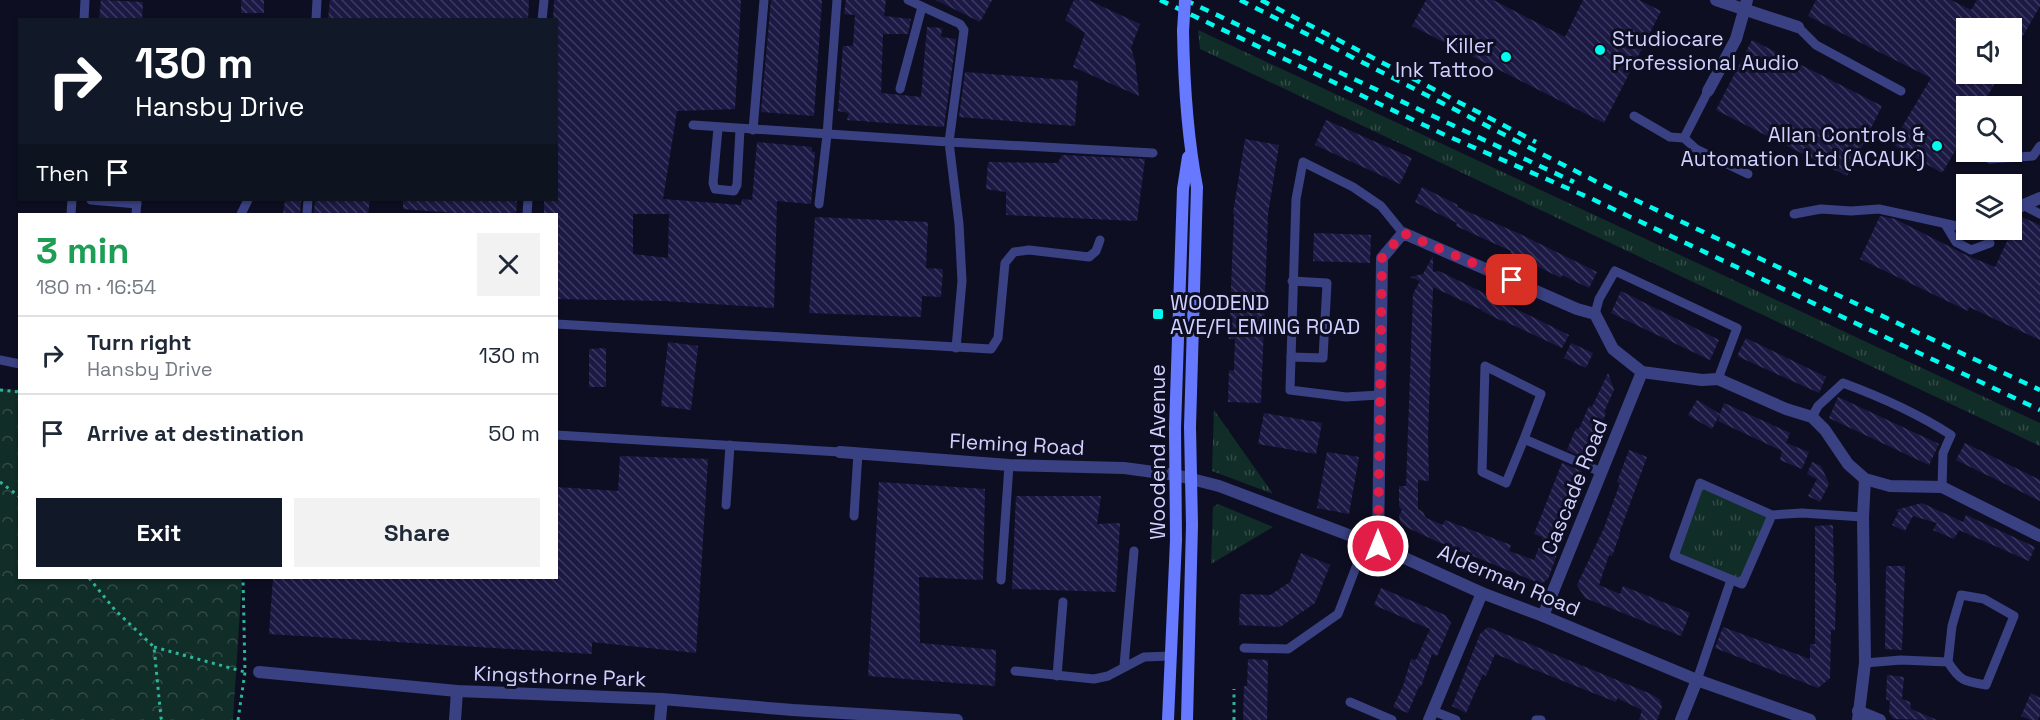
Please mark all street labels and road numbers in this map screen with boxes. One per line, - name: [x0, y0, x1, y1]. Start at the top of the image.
- street label: Woodend Avenue: [1144, 364, 1171, 540]
- street label: Cascade Road: [1535, 415, 1613, 559]
- street label: Fleming Road: [949, 427, 1085, 461]
- street label: Alderman Road: [1434, 538, 1584, 622]
- street label: Kingsthorne Park: [473, 659, 647, 693]

